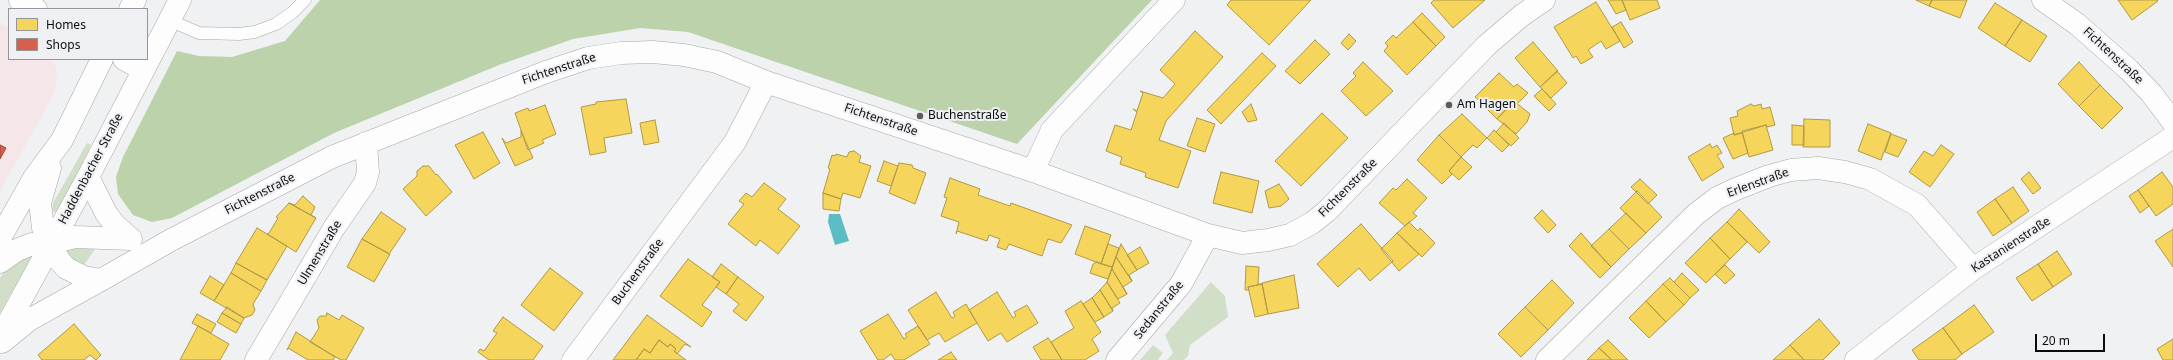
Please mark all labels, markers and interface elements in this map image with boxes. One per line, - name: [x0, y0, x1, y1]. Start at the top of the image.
- legend: [8, 8, 148, 60]
- text: Homes: [46, 16, 86, 33]
- street label: Fichtenstraße: [2080, 25, 2146, 87]
- text: Shops: [46, 36, 80, 53]
- street label: Fichtenstraße: [520, 50, 598, 88]
- place label: Am Hagen: [1457, 98, 1516, 112]
- marker: Am Hagen: [1444, 100, 1454, 110]
- street label: Fichtenstraße: [842, 101, 920, 139]
- place label: Buchenstraße: [928, 109, 1006, 123]
- street label: Haddenbacher Straße: [56, 111, 126, 227]
- marker: Buchenstraße: [915, 111, 925, 121]
- street label: Fichtenstraße: [1316, 156, 1380, 220]
- street label: Erlenstraße: [1725, 165, 1791, 201]
- street label: Fichtenstraße: [222, 170, 298, 218]
- street label: Kastanienstraße: [1969, 214, 2053, 276]
- street label: Ulmenstraße: [295, 218, 345, 288]
- street label: Buchenstraße: [609, 236, 667, 308]
- street label: Sedanstraße: [1131, 278, 1187, 342]
- scale bar: [2037, 326, 2107, 352]
- text: 20 m: [2042, 332, 2070, 349]

